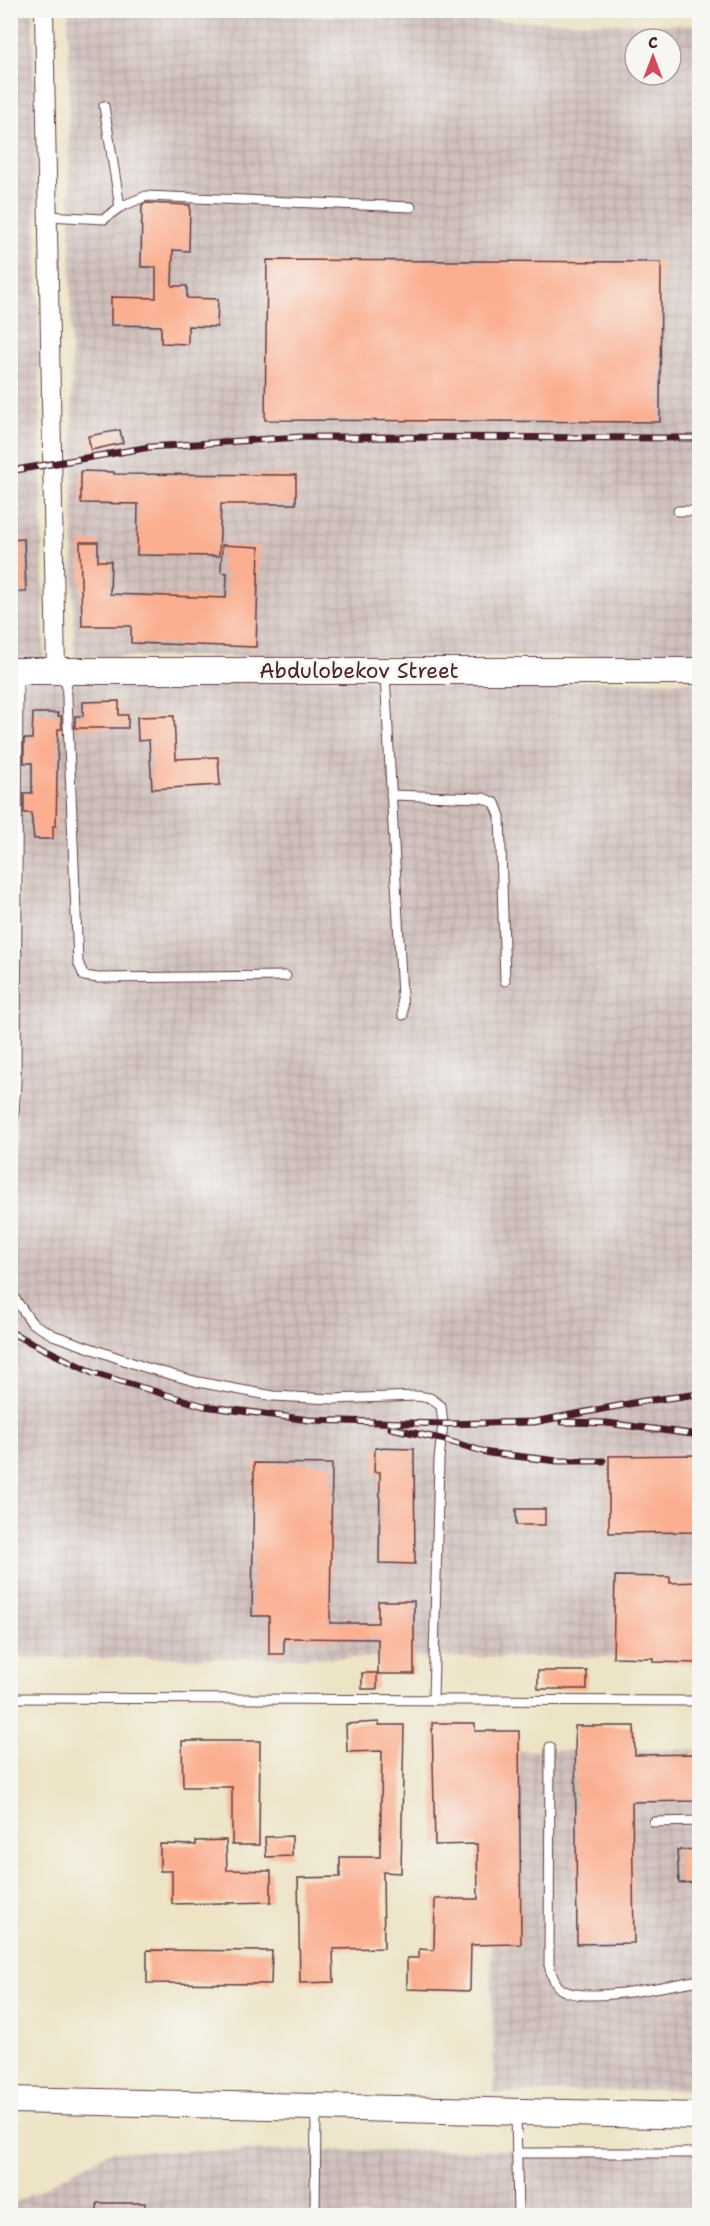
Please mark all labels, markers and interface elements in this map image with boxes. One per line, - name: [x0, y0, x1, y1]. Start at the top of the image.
- north arrow: [623, 27, 683, 87]
- text: С: [648, 32, 658, 53]
- street label: Abdulobekov Street: [259, 657, 459, 685]

